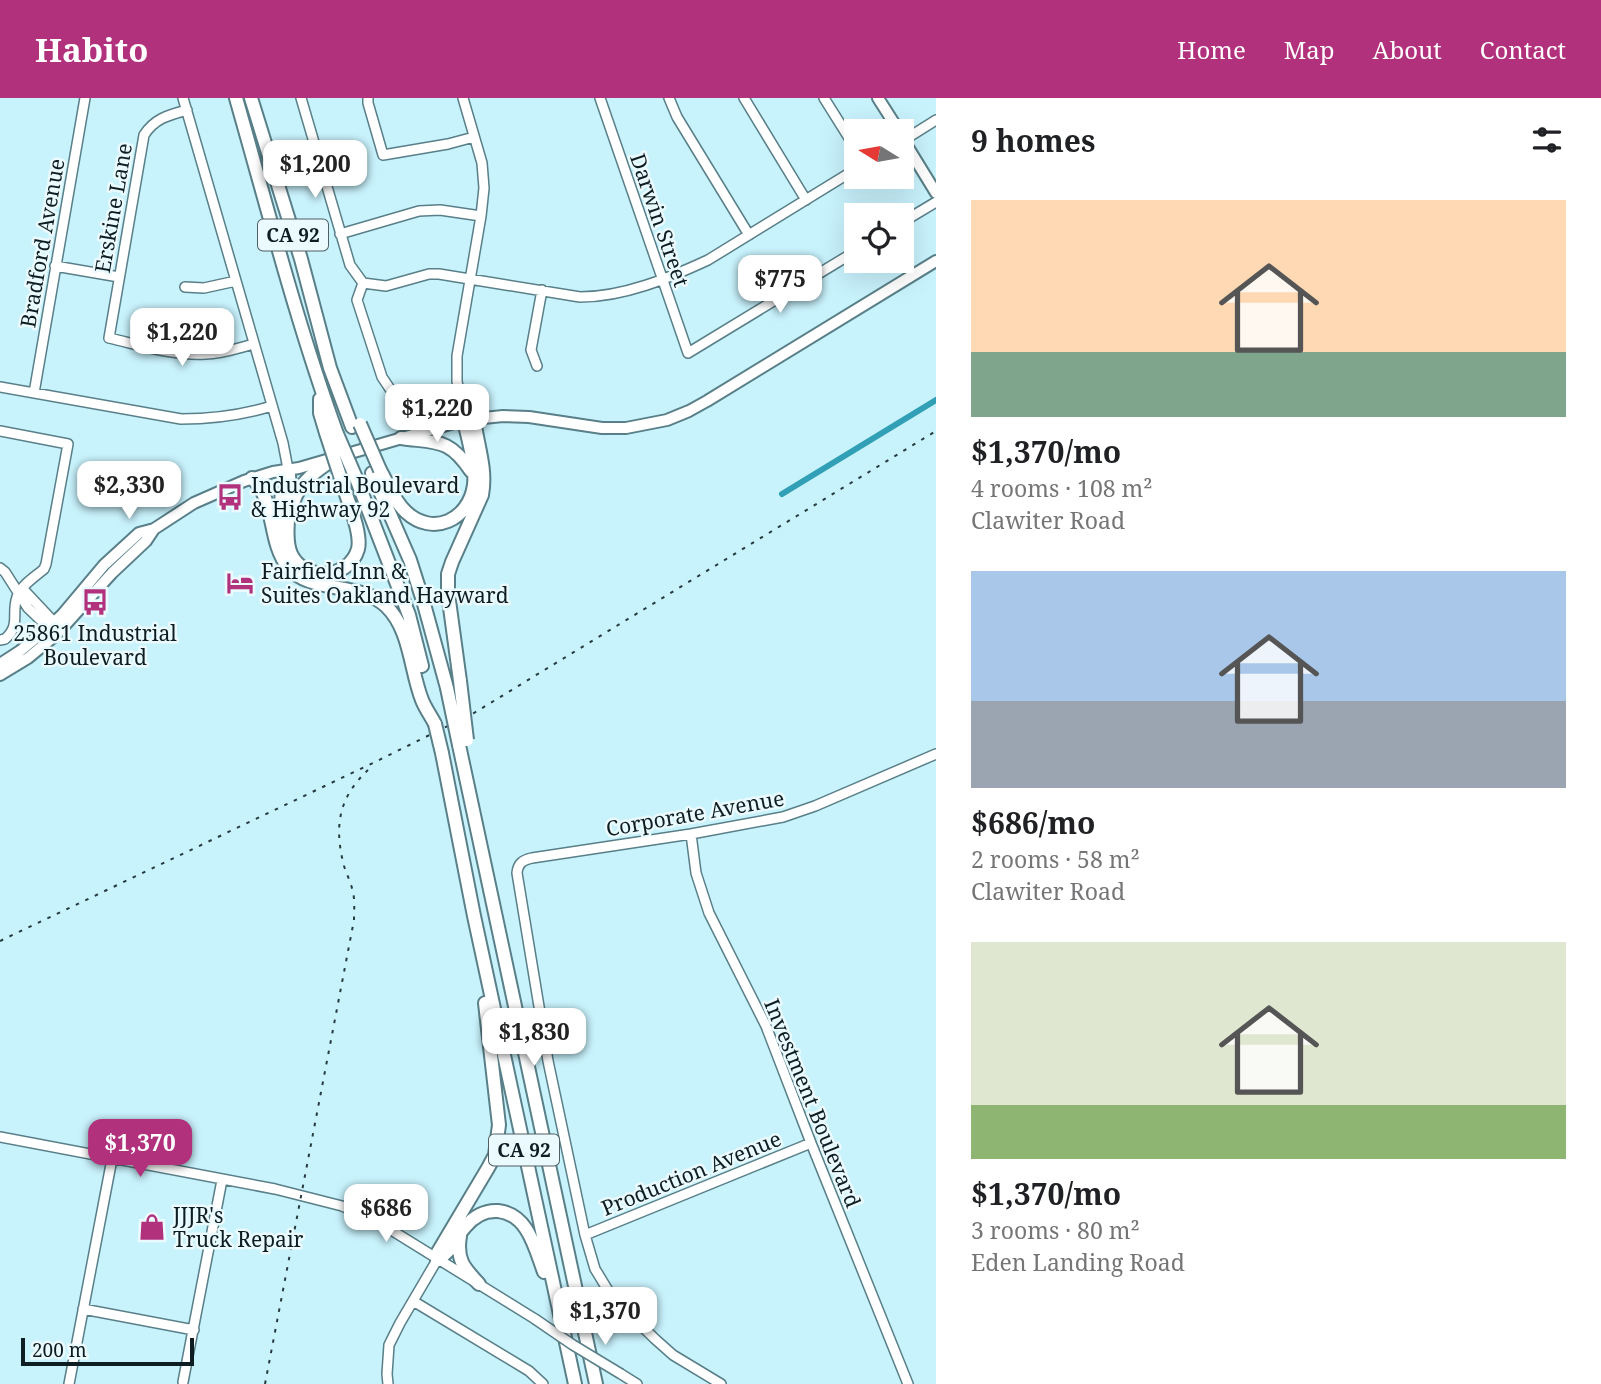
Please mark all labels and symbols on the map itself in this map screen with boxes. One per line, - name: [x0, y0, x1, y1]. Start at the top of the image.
- north arrow: [844, 119, 914, 189]
- pin: $1,200: [258, 140, 372, 200]
- street label: Erskine Lane: [88, 141, 138, 275]
- street label: Darwin Street: [624, 150, 696, 290]
- street label: Bradford Avenue: [13, 156, 71, 330]
- road number: CA 92: [258, 220, 328, 251]
- pin: $775: [739, 256, 821, 315]
- pin: $1,220: [125, 308, 239, 368]
- pin: $1,220: [380, 384, 494, 444]
- pin: $2,330: [72, 462, 186, 521]
- place label: Industrial Boulevard & Highway 92: [251, 471, 460, 523]
- bus stop icon: Industrial Boulevard & Highway 92: [215, 482, 245, 512]
- place label: Fairfield Inn & Suites Oakland Hayward: [261, 557, 509, 609]
- hotel icon: Fairfield Inn & Suites Oakland Hayward: [225, 568, 255, 598]
- bus stop icon: 25861 Industrial Boulevard: [80, 587, 110, 617]
- place label: 25861 Industrial Boulevard: [13, 619, 177, 671]
- street label: Corporate Avenue: [604, 784, 786, 842]
- street label: Investment Boulevard: [758, 995, 868, 1212]
- pin: $1,830: [477, 1009, 591, 1068]
- pin: $1,370: [83, 1119, 197, 1179]
- street label: Production Avenue: [597, 1124, 785, 1222]
- road number: CA 92: [489, 1134, 559, 1166]
- pin: $686: [345, 1184, 427, 1244]
- place label: JJJR's Truck Repair: [172, 1201, 304, 1253]
- shop icon: JJJR's Truck Repair: [137, 1212, 167, 1242]
- pin: $1,370: [548, 1288, 662, 1347]
- scale bar: [21, 1335, 194, 1367]

